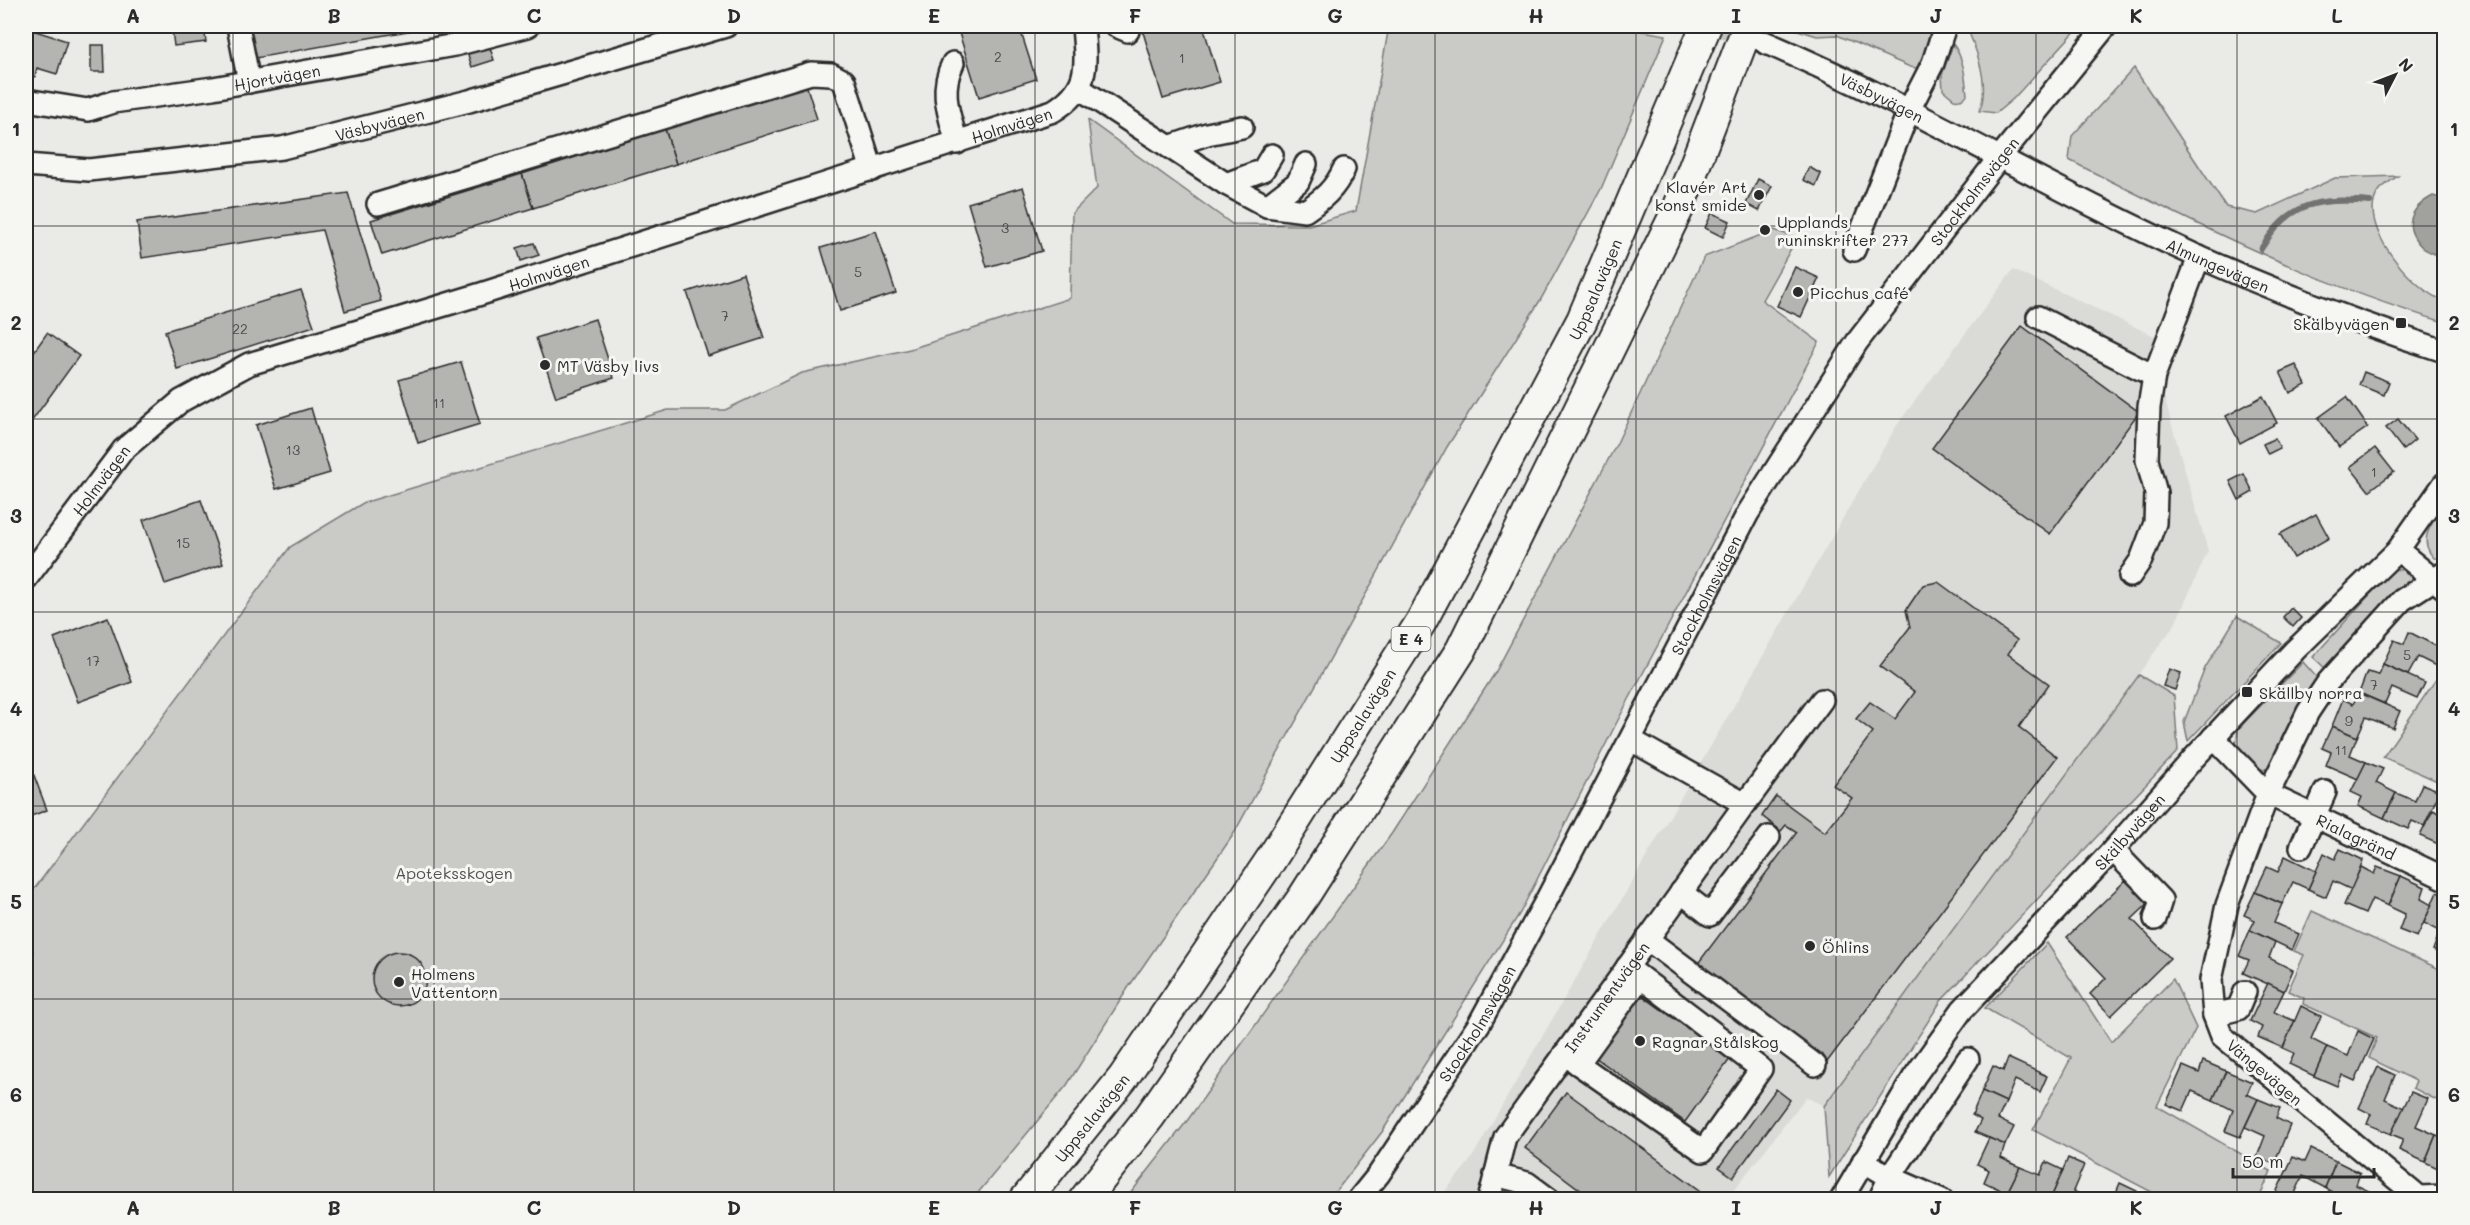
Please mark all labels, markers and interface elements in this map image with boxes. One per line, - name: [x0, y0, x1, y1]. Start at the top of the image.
- text: A: [126, 2, 140, 28]
- text: B: [327, 2, 341, 28]
- text: C: [527, 2, 542, 28]
- text: D: [727, 2, 741, 28]
- text: E: [928, 2, 940, 28]
- text: F: [1129, 2, 1142, 28]
- text: G: [1327, 2, 1343, 28]
- text: H: [1528, 2, 1544, 28]
- text: I: [1731, 2, 1741, 28]
- text: J: [1929, 2, 1943, 28]
- text: K: [2129, 2, 2143, 28]
- text: L: [2331, 2, 2343, 28]
- north arrow: [2365, 45, 2425, 105]
- house number: 2: [994, 47, 1002, 66]
- house number: 1: [1179, 48, 1185, 67]
- text: N: [2395, 53, 2418, 76]
- street label: Hjortvägen: [232, 59, 322, 95]
- street label: Väsbyvägen: [1836, 67, 1927, 127]
- street label: Väsbyvägen: [333, 102, 426, 145]
- street label: Holmvägen: [968, 102, 1054, 147]
- text: 1: [12, 115, 20, 141]
- text: 1: [2450, 115, 2458, 141]
- street label: Stockholmsvägen: [1925, 132, 2023, 250]
- place label: Klavér Art konst smide: [1655, 176, 1747, 215]
- marker: Klavér Art konst smide: [1752, 188, 1766, 202]
- place label: Upplands runinskrifter 277: [1777, 211, 1909, 250]
- house number: 3: [1001, 218, 1009, 237]
- marker: Upplands runinskrifter 277: [1758, 223, 1772, 237]
- street label: Almungevägen: [2163, 233, 2273, 297]
- street label: Uppsalavägen: [1563, 235, 1626, 343]
- street label: Holmvägen: [506, 250, 592, 295]
- house number: 5: [854, 262, 862, 281]
- place label: Picchus café: [1810, 282, 1909, 303]
- marker: Picchus café: [1791, 285, 1805, 299]
- house number: 7: [721, 306, 729, 325]
- text: 2: [10, 309, 22, 335]
- text: 2: [2448, 309, 2460, 335]
- place label: Skälbyvägen: [2293, 313, 2389, 334]
- marker: Skälbyvägen: [2394, 316, 2408, 330]
- house number: 22: [232, 319, 248, 338]
- place label: MT Väsby livs: [557, 355, 659, 376]
- marker: MT Väsby livs: [538, 358, 552, 372]
- house number: 11: [433, 393, 445, 412]
- street label: Holmvägen: [67, 440, 134, 520]
- house number: 13: [286, 440, 300, 459]
- house number: 1: [2371, 462, 2377, 481]
- text: 3: [10, 502, 22, 528]
- text: 3: [2448, 502, 2460, 528]
- street label: Stockholmsvägen: [1666, 531, 1745, 658]
- house number: 15: [176, 533, 190, 552]
- road number: E 4: [1392, 627, 1430, 651]
- house number: 5: [2403, 645, 2411, 664]
- house number: 17: [86, 651, 100, 670]
- street label: Uppsalavägen: [1324, 664, 1400, 767]
- house number: 7: [2370, 675, 2378, 694]
- place label: Skällby norra: [2259, 682, 2363, 703]
- marker: Skällby norra: [2240, 685, 2254, 699]
- text: 4: [10, 695, 23, 721]
- text: 4: [2448, 695, 2461, 721]
- house number: 9: [2345, 711, 2353, 730]
- house number: 11: [2335, 740, 2347, 759]
- street label: Skälbyvägen: [2089, 789, 2169, 874]
- street label: Rialagränd: [2313, 808, 2399, 864]
- park label: Apoteksskogen: [395, 862, 513, 883]
- text: 5: [10, 888, 22, 914]
- text: 5: [2448, 888, 2460, 914]
- place label: Öhlins: [1822, 936, 1869, 957]
- street label: Instrumentvägen: [1559, 937, 1653, 1056]
- marker: Öhlins: [1803, 939, 1817, 953]
- street label: Stockholmsvägen: [1433, 961, 1520, 1086]
- place label: Holmens Vattentorn: [411, 963, 498, 1002]
- marker: Holmens Vattentorn: [392, 975, 406, 989]
- place label: Ragnar Stålskog: [1652, 1031, 1779, 1052]
- marker: Ragnar Stålskog: [1633, 1034, 1647, 1048]
- street label: Vängevägen: [2223, 1034, 2307, 1110]
- street label: Uppsalavägen: [1049, 1069, 1133, 1166]
- text: 6: [10, 1081, 22, 1107]
- text: 6: [2448, 1081, 2460, 1107]
- scale bar: [2233, 1141, 2374, 1179]
- text: 50 m: [2242, 1149, 2284, 1173]
- text: A: [126, 1194, 140, 1220]
- text: B: [327, 1194, 341, 1220]
- text: C: [527, 1194, 542, 1220]
- text: D: [727, 1194, 741, 1220]
- text: E: [928, 1194, 940, 1220]
- text: F: [1129, 1194, 1142, 1220]
- text: G: [1327, 1194, 1343, 1220]
- text: H: [1528, 1194, 1544, 1220]
- text: I: [1731, 1194, 1741, 1220]
- text: J: [1929, 1194, 1943, 1220]
- text: K: [2129, 1194, 2143, 1220]
- text: L: [2331, 1194, 2343, 1220]

